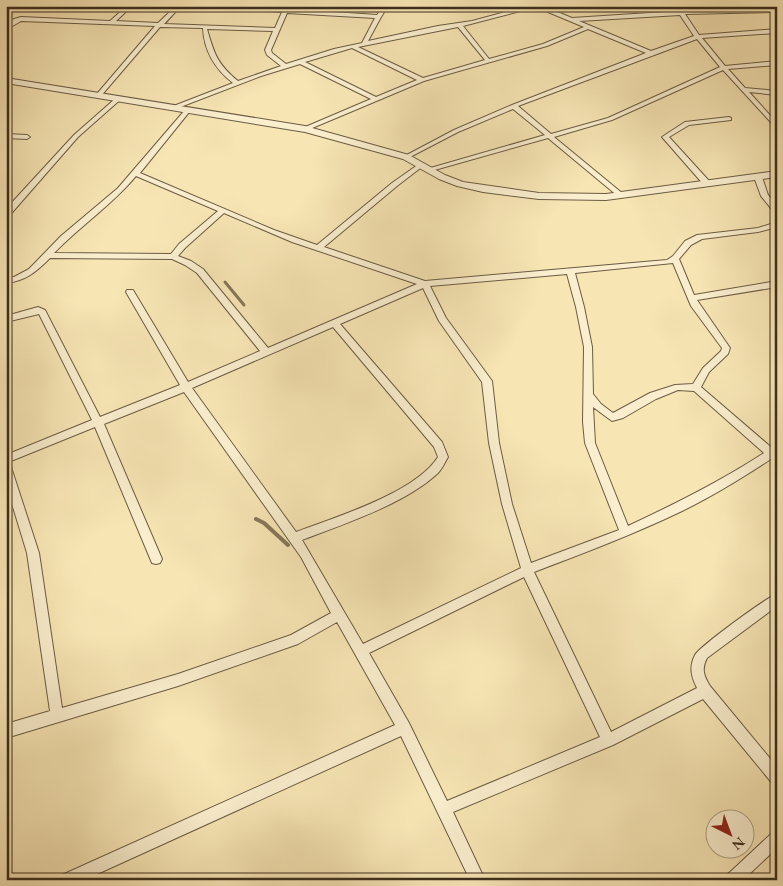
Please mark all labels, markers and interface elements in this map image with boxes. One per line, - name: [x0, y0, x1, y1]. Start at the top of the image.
- north arrow: [706, 808, 756, 858]
- text: N: [728, 833, 749, 855]

